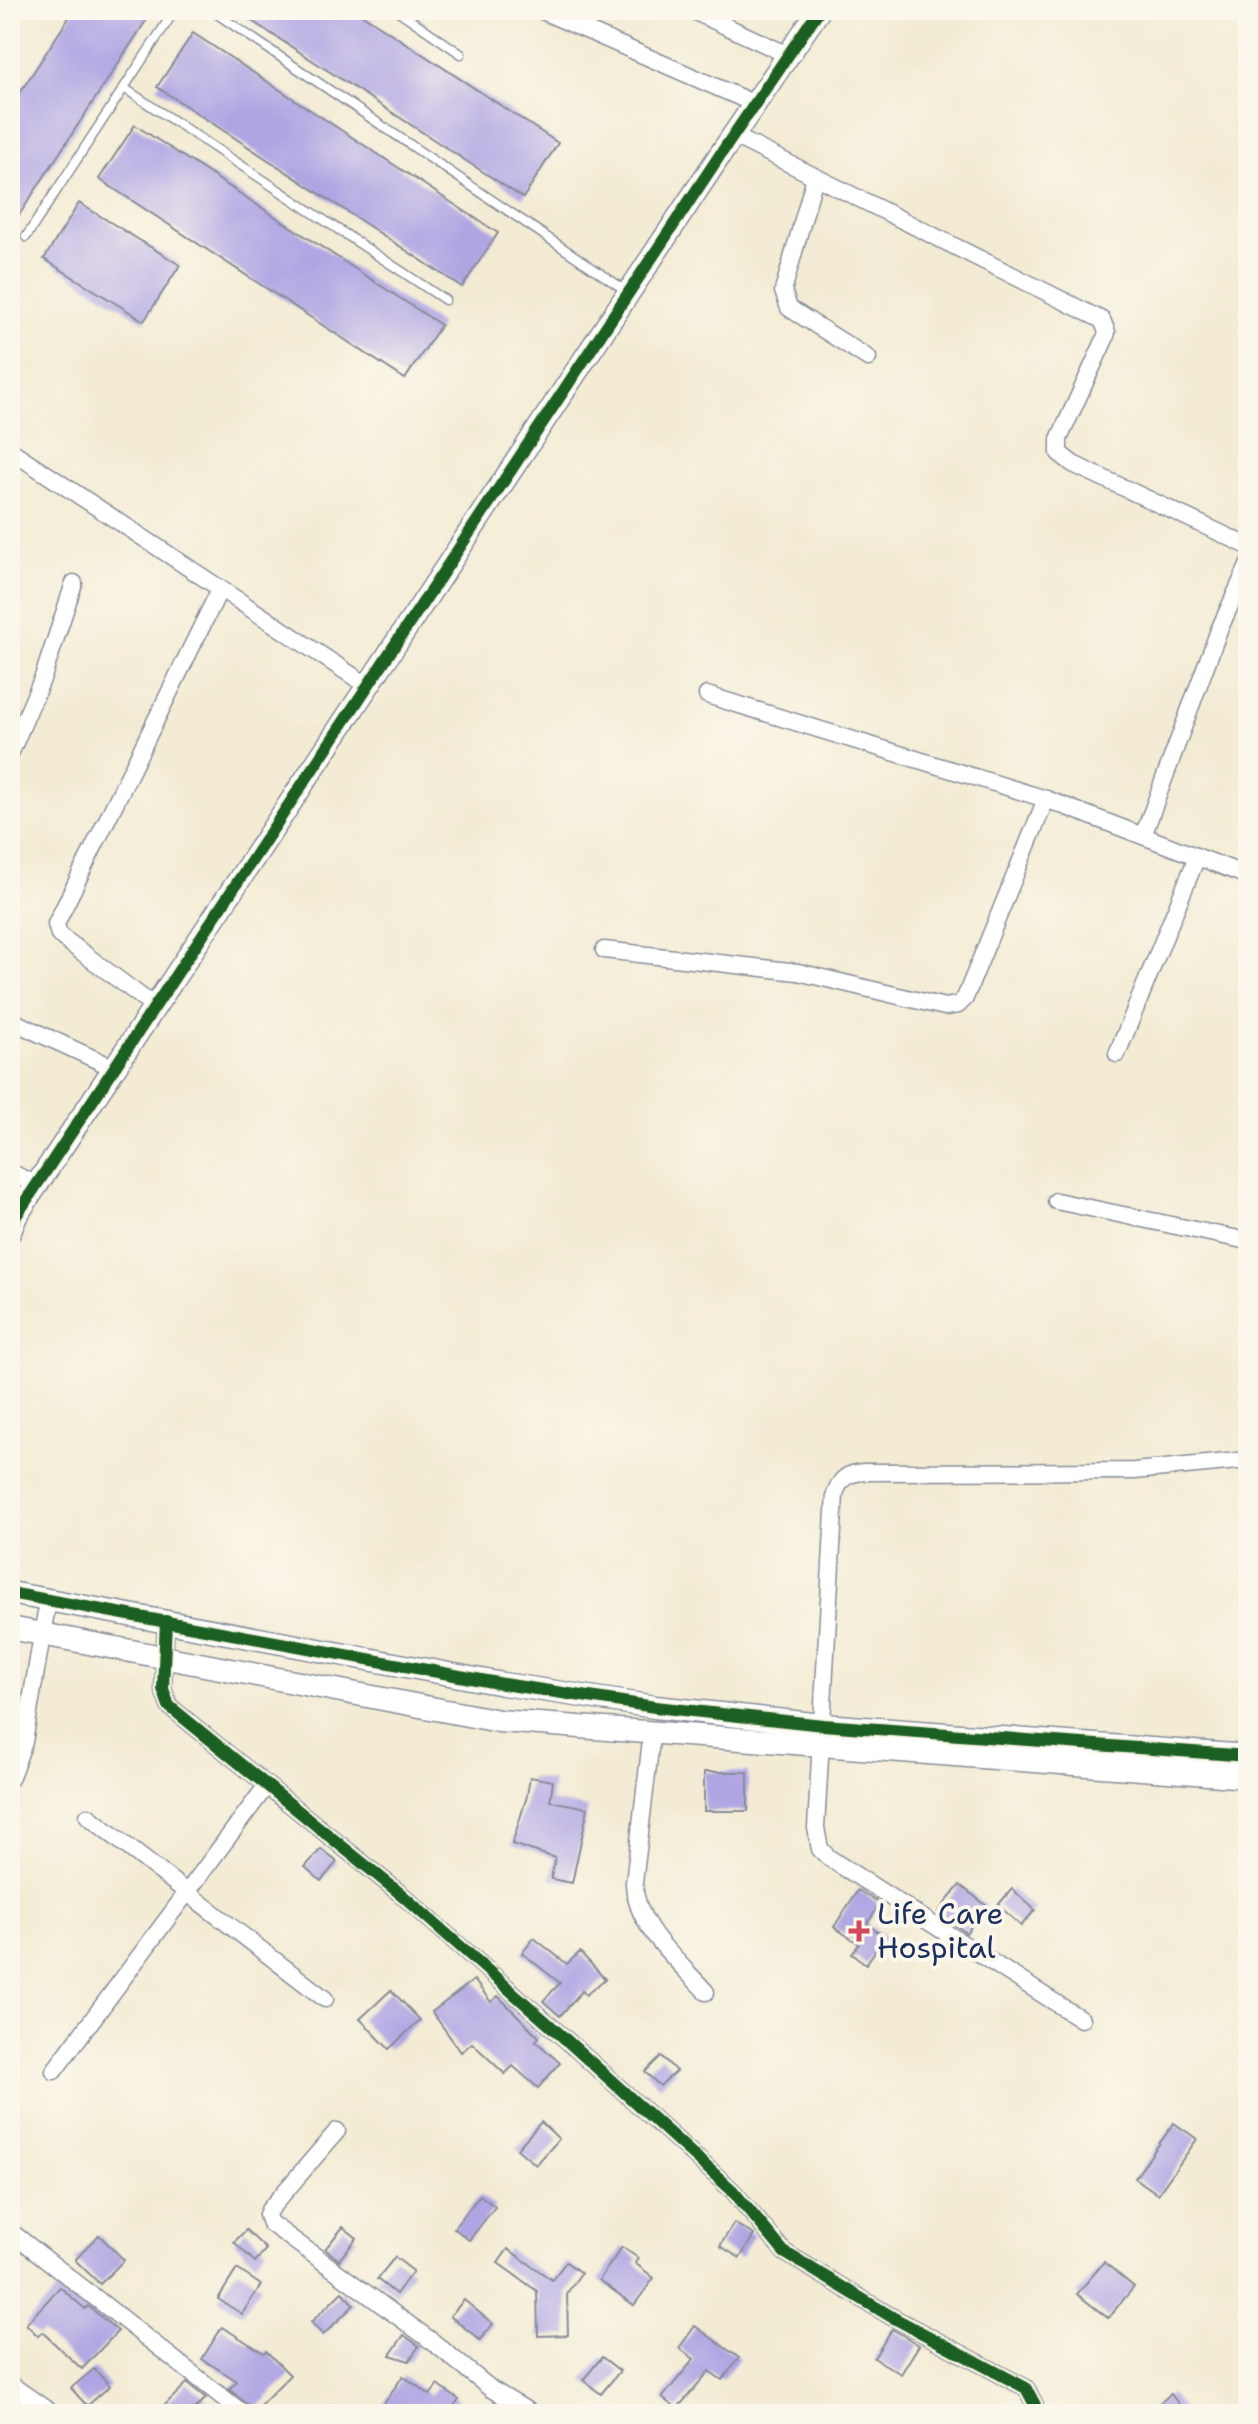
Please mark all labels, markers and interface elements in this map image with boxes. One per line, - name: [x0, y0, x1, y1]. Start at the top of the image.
- place label: Life Care Hospital: [877, 1893, 1003, 1968]
- marker: Life Care Hospital: [848, 1920, 870, 1942]

